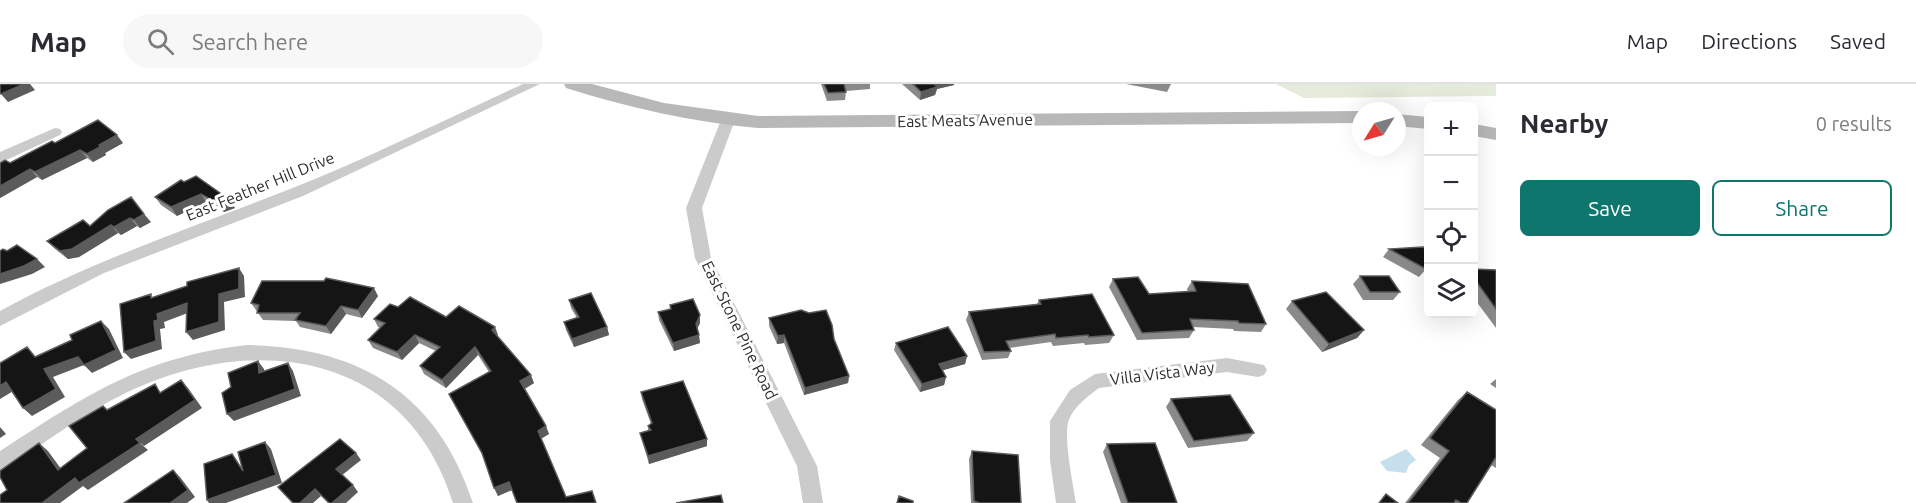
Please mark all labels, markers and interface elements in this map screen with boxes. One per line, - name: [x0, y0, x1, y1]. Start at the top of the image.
- search box: [123, 14, 543, 68]
- icon: search: [144, 25, 177, 58]
- text: Map: [30, 26, 87, 57]
- text: Search here: [192, 29, 308, 54]
- text: Map: [1627, 29, 1668, 53]
- text: Directions: [1701, 29, 1797, 53]
- text: Saved: [1830, 29, 1886, 53]
- north arrow: [1352, 102, 1406, 156]
- map controls: [1424, 102, 1478, 318]
- button: +: [1424, 102, 1478, 156]
- text: Nearby: [1520, 109, 1608, 138]
- street label: East Meats Avenue: [897, 110, 1033, 130]
- text: 0 results: [1816, 112, 1892, 135]
- street label: East Feather Hill Drive: [183, 148, 337, 224]
- button: −: [1424, 156, 1478, 210]
- button: Save: [1520, 180, 1700, 236]
- button: Share: [1712, 180, 1892, 236]
- button: locate: [1424, 210, 1478, 264]
- street label: East Stone Pine Road: [699, 258, 781, 402]
- button: layers: [1424, 264, 1478, 318]
- street label: Villa Vista Way: [1109, 358, 1215, 388]

